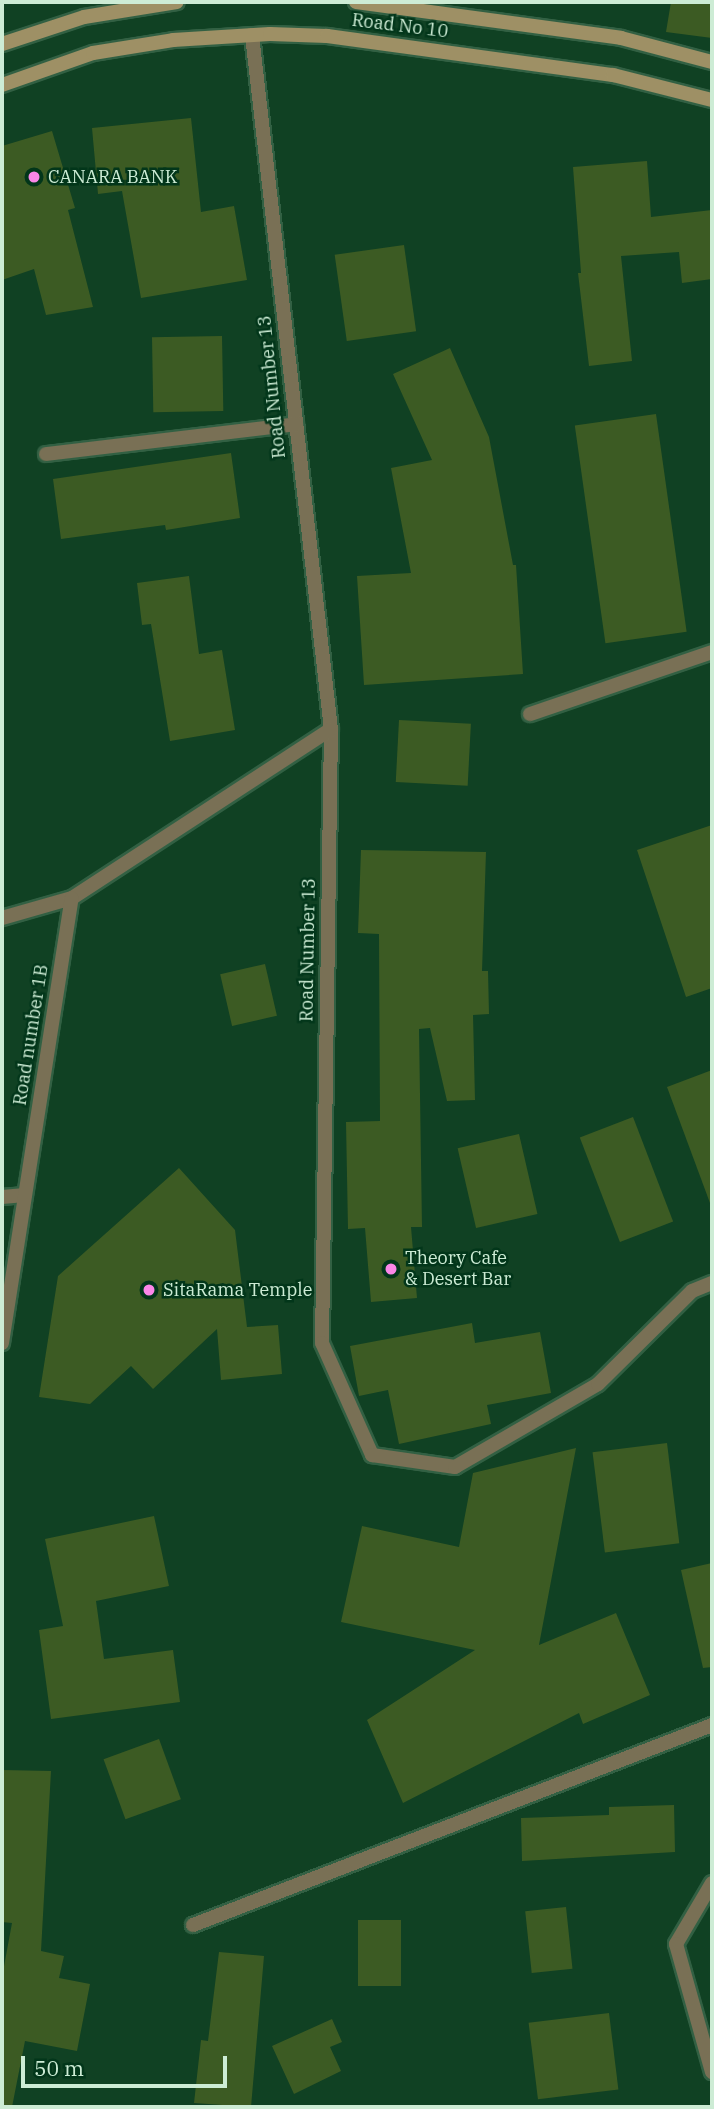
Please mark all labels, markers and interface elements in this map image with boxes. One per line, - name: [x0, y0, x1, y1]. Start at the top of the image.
- street label: Road No 10: [351, 9, 449, 43]
- place label: CANARA BANK: [48, 166, 178, 188]
- marker: CANARA BANK: [26, 169, 42, 185]
- street label: Road Number 13: [254, 314, 290, 460]
- street label: Road Number 13: [296, 878, 320, 1022]
- street label: Road number 1B: [9, 963, 53, 1107]
- place label: Theory Cafe & Desert Bar: [405, 1248, 511, 1290]
- marker: Theory Cafe & Desert Bar: [383, 1261, 399, 1277]
- place label: SitaRama Temple: [163, 1279, 312, 1301]
- marker: SitaRama Temple: [141, 1282, 157, 1298]
- scale bar: [24, 2042, 231, 2086]
- text: 50 m: [34, 2054, 84, 2082]

